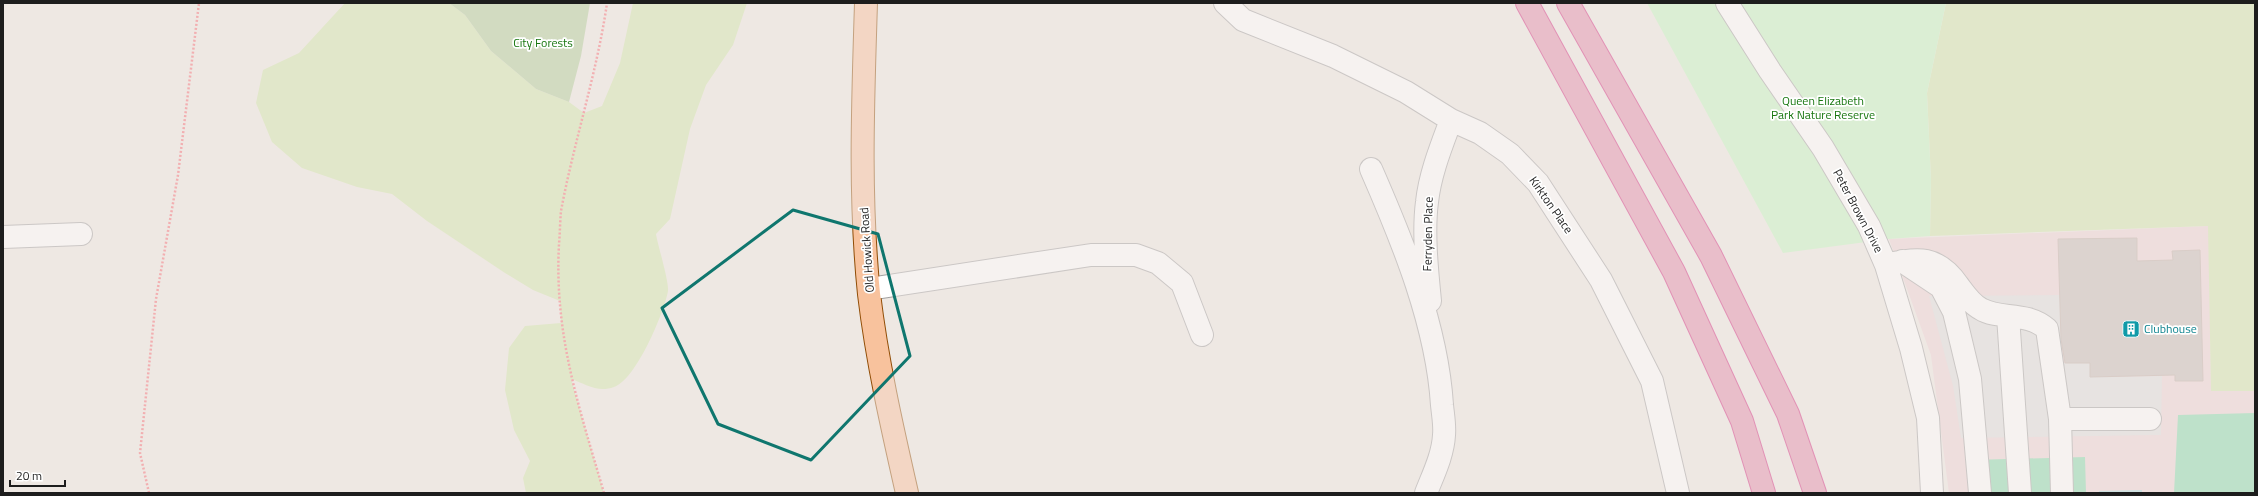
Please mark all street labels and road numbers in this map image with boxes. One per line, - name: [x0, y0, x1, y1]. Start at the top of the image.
- street label: Peter Brown Drive: [1828, 166, 1889, 256]
- street label: Kirkton Place: [1525, 172, 1578, 237]
- street label: Ferryden Place: [1417, 196, 1438, 272]
- street label: Old Howick Road: [854, 207, 879, 293]

